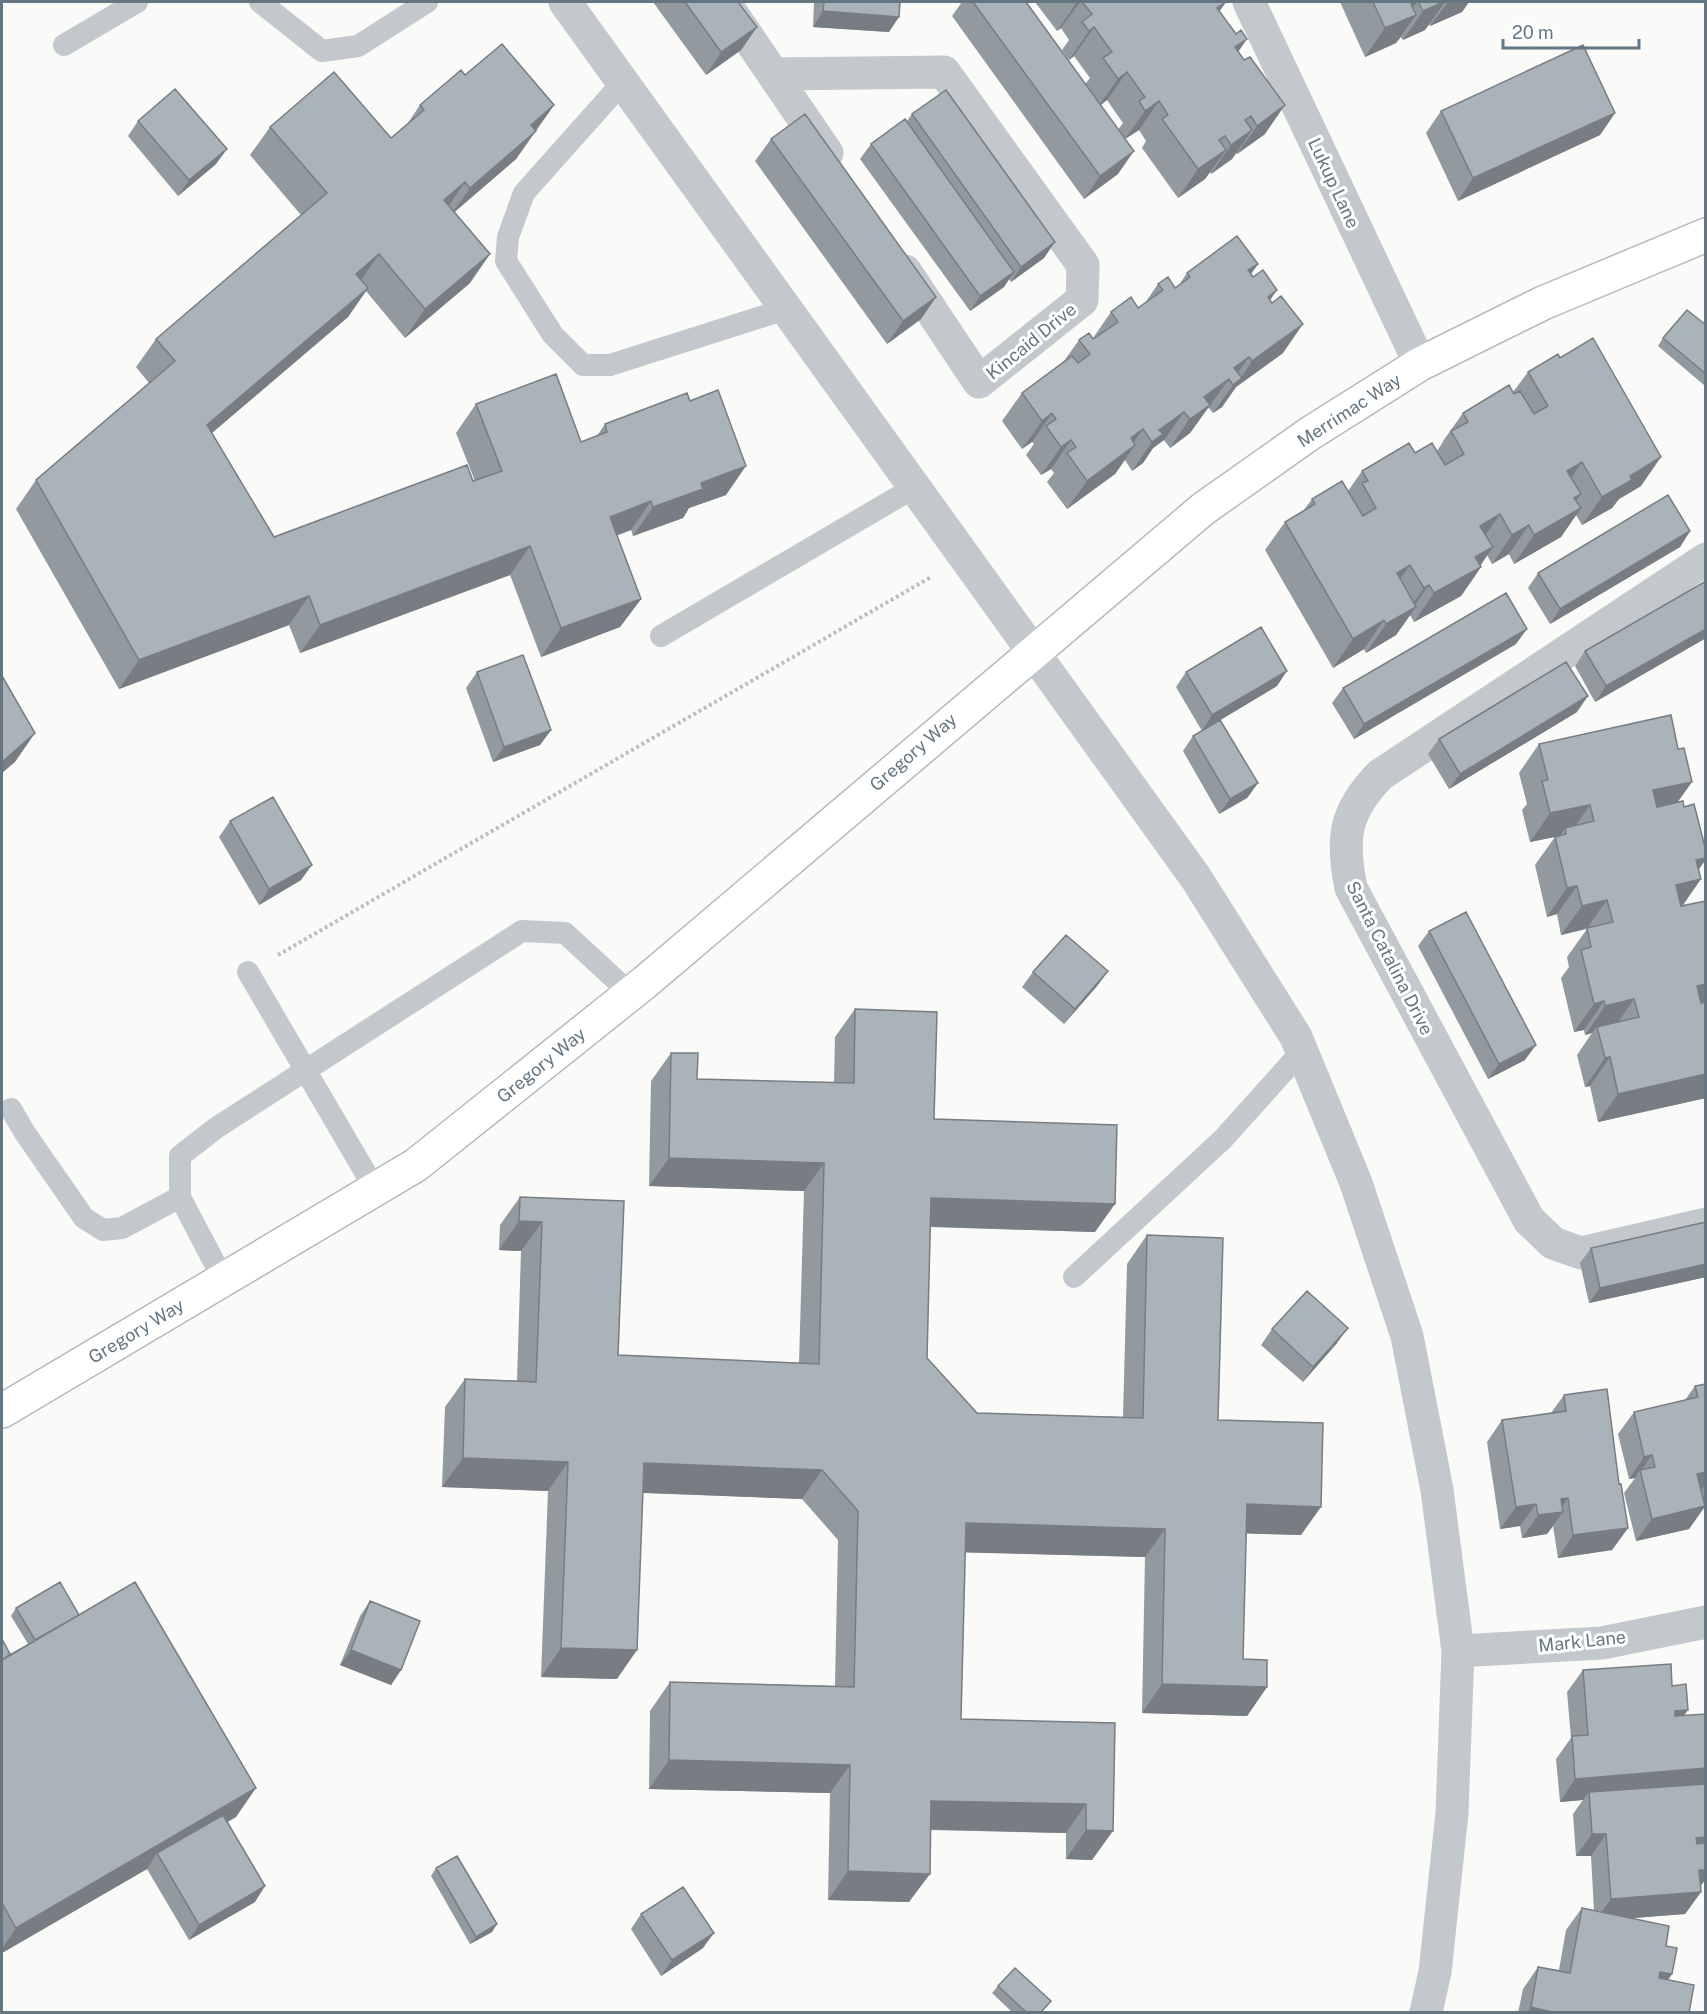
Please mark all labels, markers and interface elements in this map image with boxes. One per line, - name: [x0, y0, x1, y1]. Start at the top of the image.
- scale bar: [1503, 12, 1640, 50]
- text: 20 m: [1512, 22, 1554, 43]
- street label: Lukup Lane: [1304, 135, 1364, 231]
- street label: Kincaid Drive: [982, 298, 1080, 384]
- street label: Merrimac Way: [1293, 368, 1405, 451]
- street label: Gregory Way: [865, 708, 961, 795]
- street label: Santa Catalina Drive: [1342, 878, 1438, 1038]
- street label: Gregory Way: [493, 1023, 590, 1107]
- street label: Gregory Way: [84, 1294, 188, 1368]
- street label: Mark Lane: [1537, 1626, 1627, 1656]

